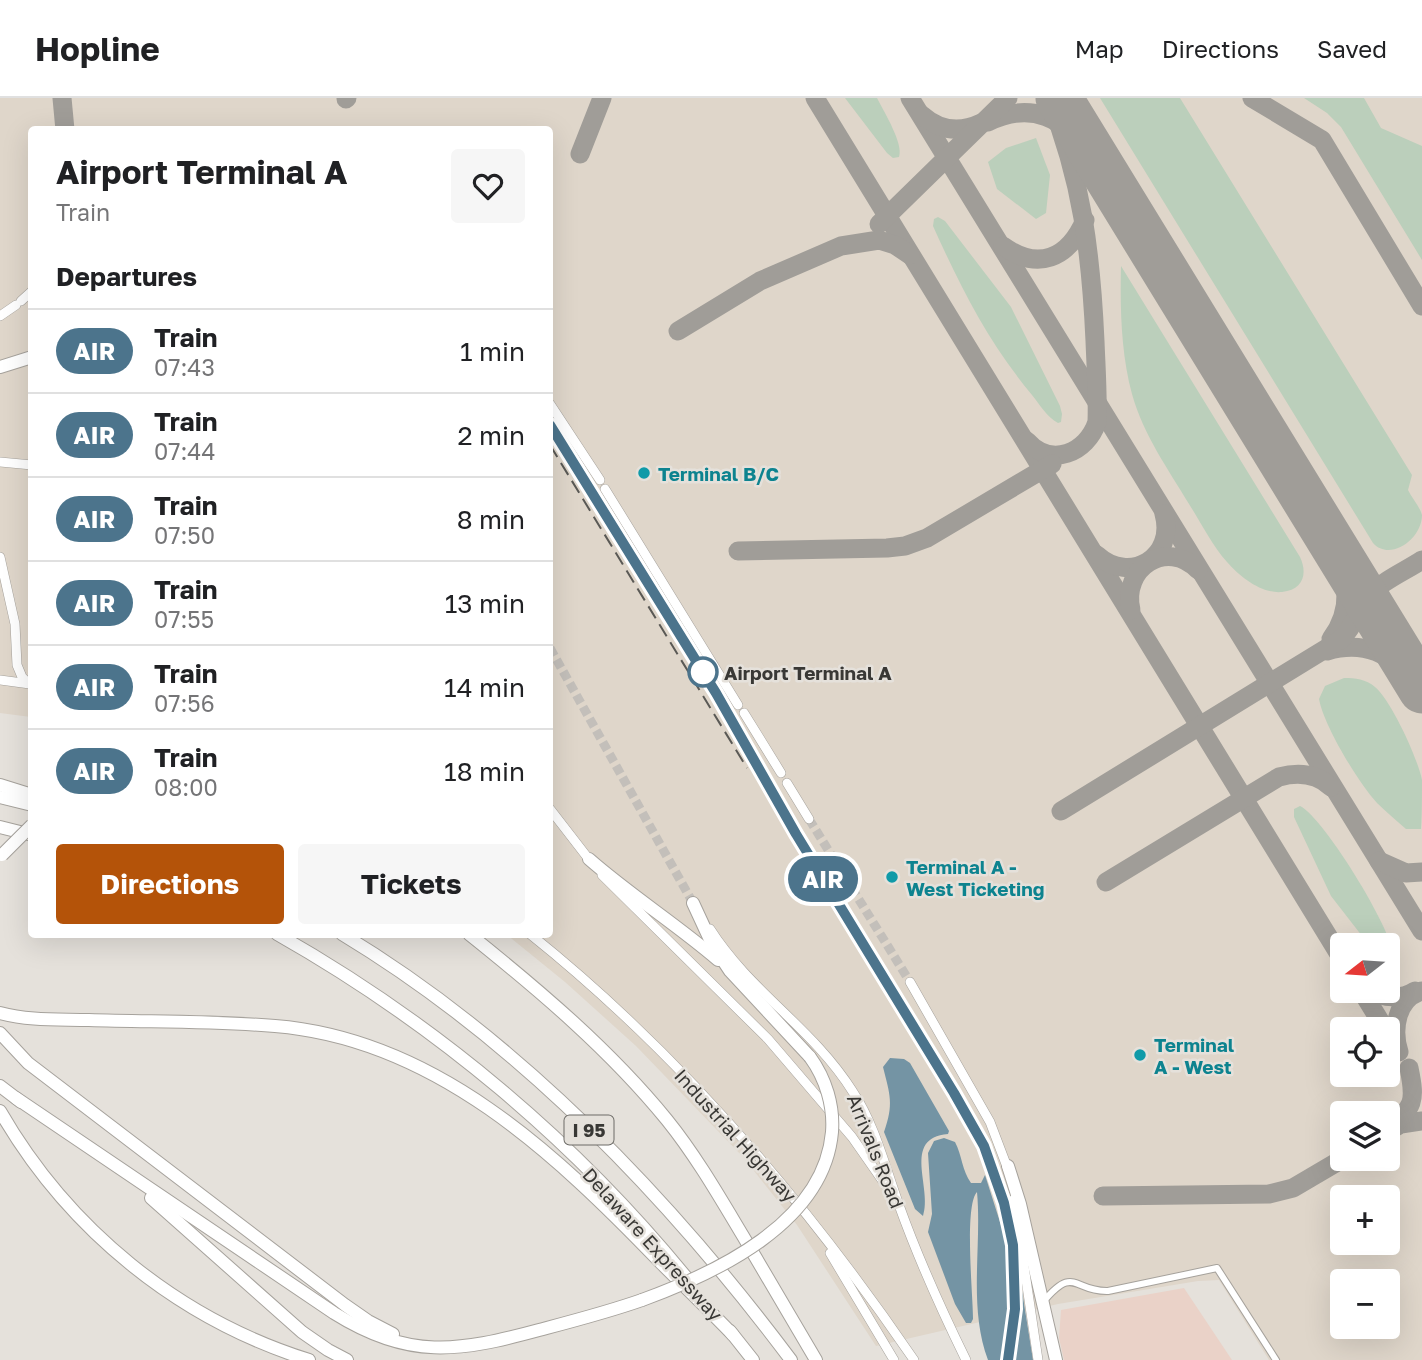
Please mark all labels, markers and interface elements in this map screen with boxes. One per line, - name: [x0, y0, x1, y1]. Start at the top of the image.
- text: Hopline: [35, 29, 160, 68]
- text: Map: [1075, 34, 1124, 63]
- text: Directions: [1162, 34, 1279, 63]
- text: Saved: [1317, 34, 1387, 63]
- button: heart: [451, 149, 525, 223]
- text: Airport Terminal A: [56, 152, 347, 191]
- text: Train: [56, 198, 110, 226]
- text: Departures: [56, 261, 197, 292]
- text: Train: [154, 322, 218, 353]
- text: AIR: [74, 336, 115, 365]
- text: 1 min: [460, 336, 525, 367]
- text: 07:43: [154, 353, 215, 381]
- text: Train: [154, 406, 218, 437]
- text: AIR: [74, 420, 115, 449]
- text: 2 min: [457, 420, 525, 451]
- text: 07:44: [154, 437, 215, 465]
- place label: Terminal B/C: [658, 462, 779, 485]
- marker: Terminal B/C: [636, 465, 652, 481]
- text: Train: [154, 490, 218, 521]
- text: AIR: [74, 504, 115, 533]
- text: 8 min: [457, 504, 525, 535]
- text: 07:50: [154, 521, 215, 549]
- text: Train: [154, 574, 218, 605]
- text: AIR: [74, 588, 115, 617]
- text: 13 min: [445, 588, 525, 619]
- text: 07:55: [154, 605, 214, 633]
- marker: Airport Terminal A: [688, 657, 718, 687]
- text: Train: [154, 658, 218, 689]
- place label: Airport Terminal A: [724, 661, 892, 684]
- text: AIR: [74, 672, 115, 701]
- text: 14 min: [444, 672, 525, 703]
- text: 07:56: [154, 689, 215, 717]
- text: Train: [154, 742, 218, 773]
- text: AIR: [74, 756, 115, 785]
- text: 18 min: [444, 756, 525, 787]
- text: 08:00: [154, 773, 218, 801]
- button: Directions: [56, 844, 284, 924]
- button: Tickets: [298, 844, 525, 924]
- place label: Terminal A - West Ticketing: [906, 855, 1044, 900]
- line badge: AIR: [783, 856, 863, 902]
- text: AIR: [802, 864, 844, 893]
- marker: Terminal A - West Ticketing: [884, 869, 900, 885]
- north arrow: [1330, 933, 1400, 1003]
- map controls: [1330, 933, 1400, 1339]
- button: locate: [1330, 1017, 1400, 1087]
- place label: Terminal A - West: [1154, 1033, 1234, 1078]
- marker: Terminal A - West: [1132, 1047, 1148, 1063]
- street label: Industrial Highway: [670, 1064, 802, 1207]
- street label: Arrivals Road: [843, 1091, 909, 1211]
- button: layers: [1330, 1101, 1400, 1171]
- road number: I 95: [564, 1115, 614, 1144]
- street label: Delaware Expressway: [578, 1163, 728, 1325]
- button: +: [1330, 1185, 1400, 1255]
- button: −: [1330, 1269, 1400, 1339]

